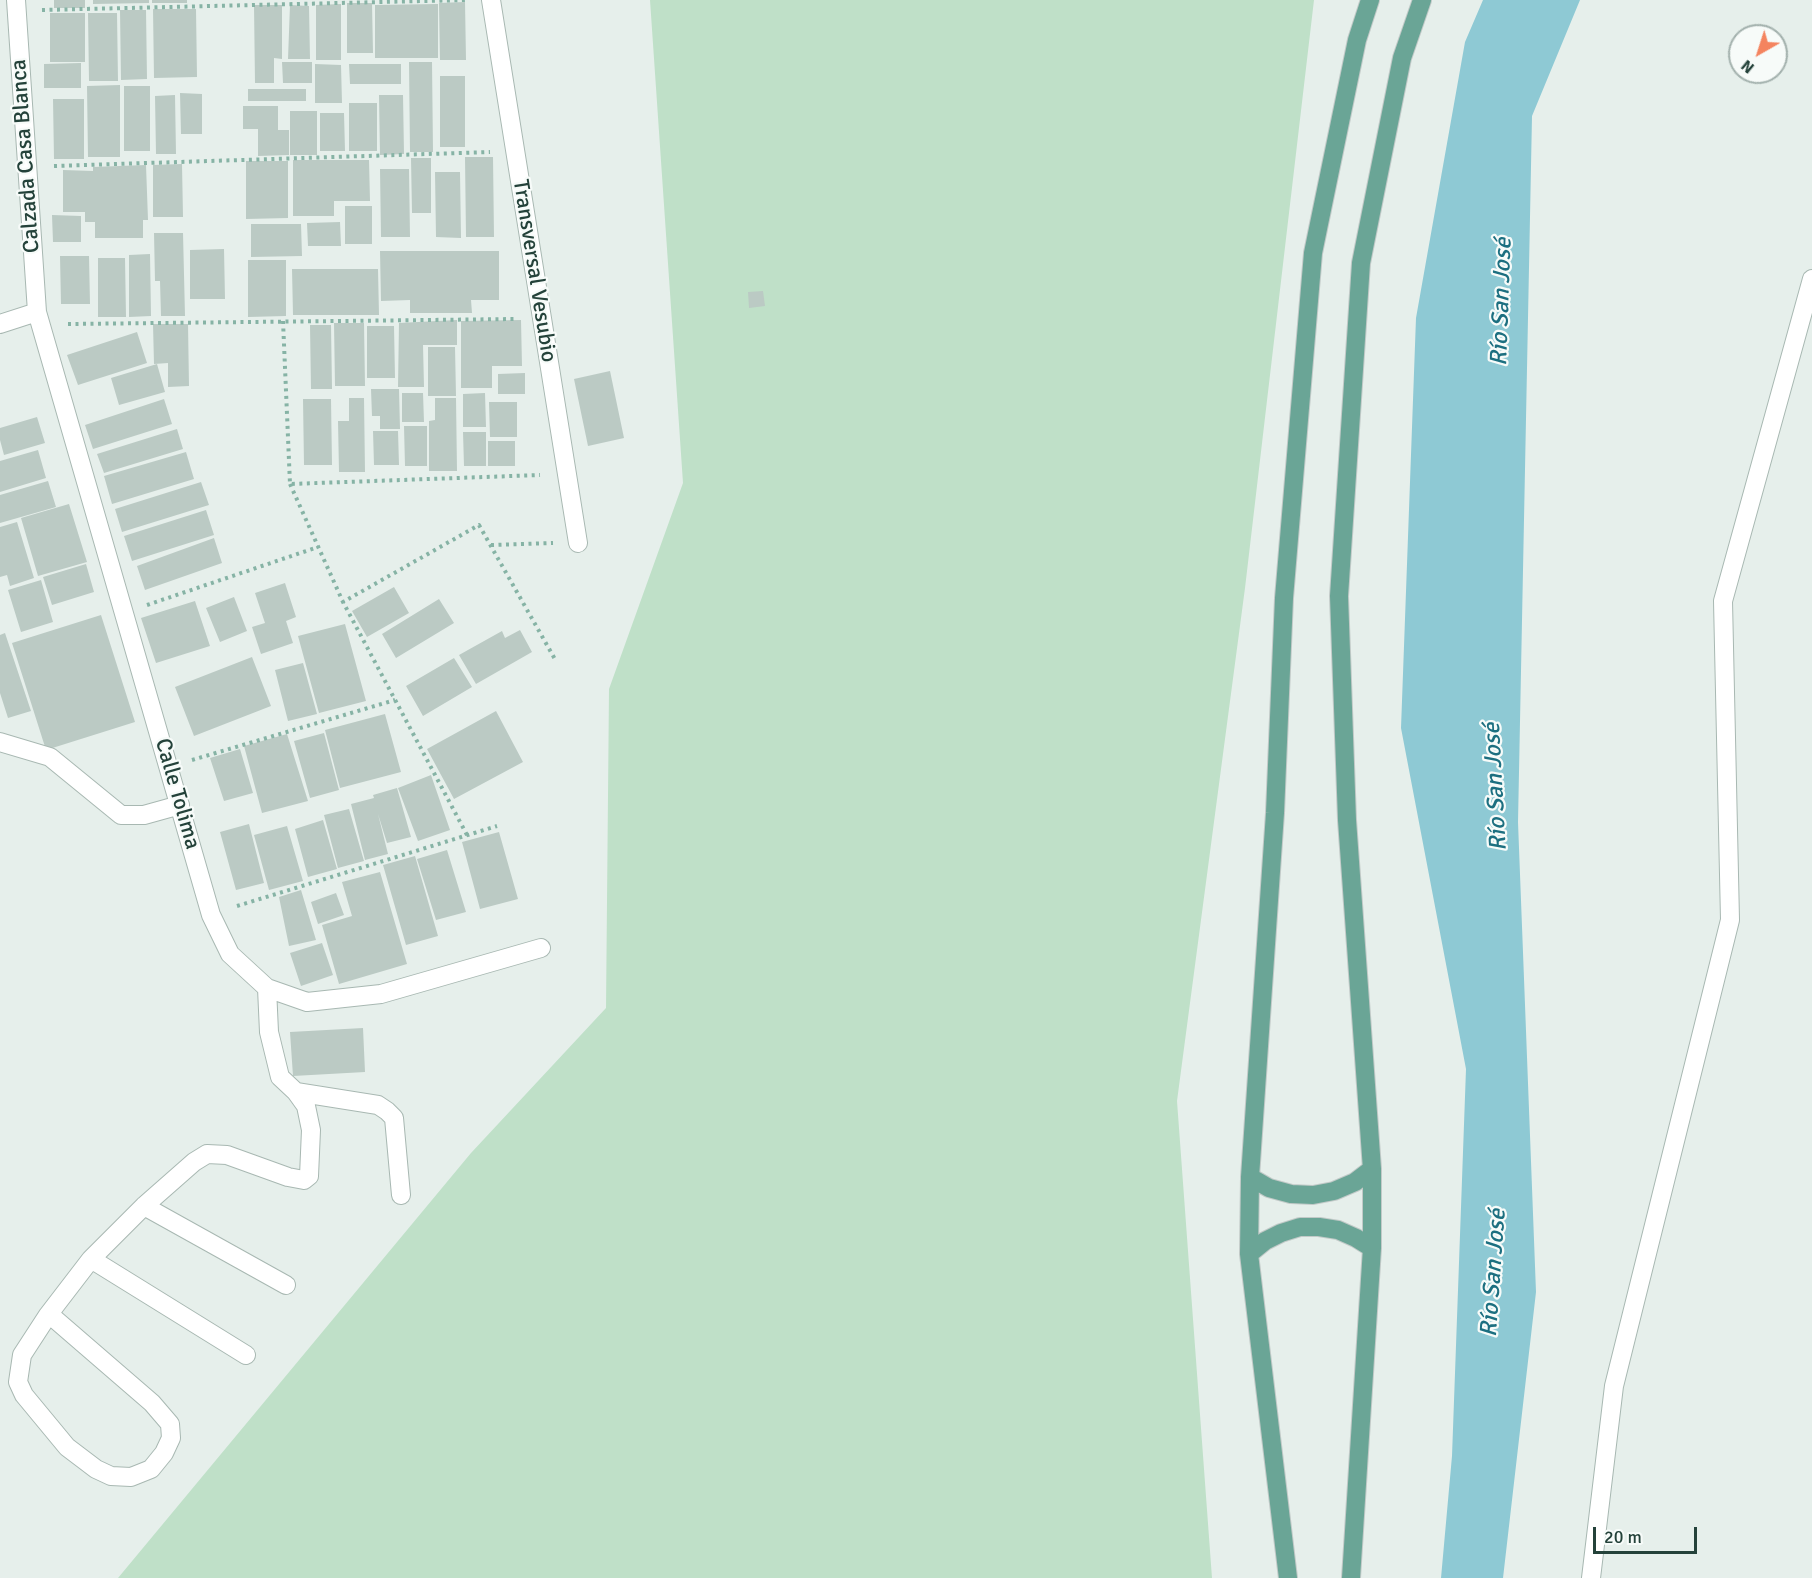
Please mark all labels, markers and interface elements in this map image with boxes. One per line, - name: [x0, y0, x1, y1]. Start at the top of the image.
- north arrow: [1728, 24, 1788, 84]
- text: N: [1737, 55, 1759, 78]
- street label: Calzada Casa Blanca: [6, 58, 46, 254]
- street label: Transversal Vesubio: [507, 178, 561, 364]
- water label: Río San José: [1485, 237, 1519, 367]
- water label: Río San José: [1478, 722, 1514, 852]
- street label: Calle Tolima: [149, 736, 205, 852]
- water label: Río San José: [1475, 1208, 1513, 1338]
- scale bar: [1596, 1515, 1700, 1553]
- text: 20 m: [1604, 1526, 1642, 1548]

